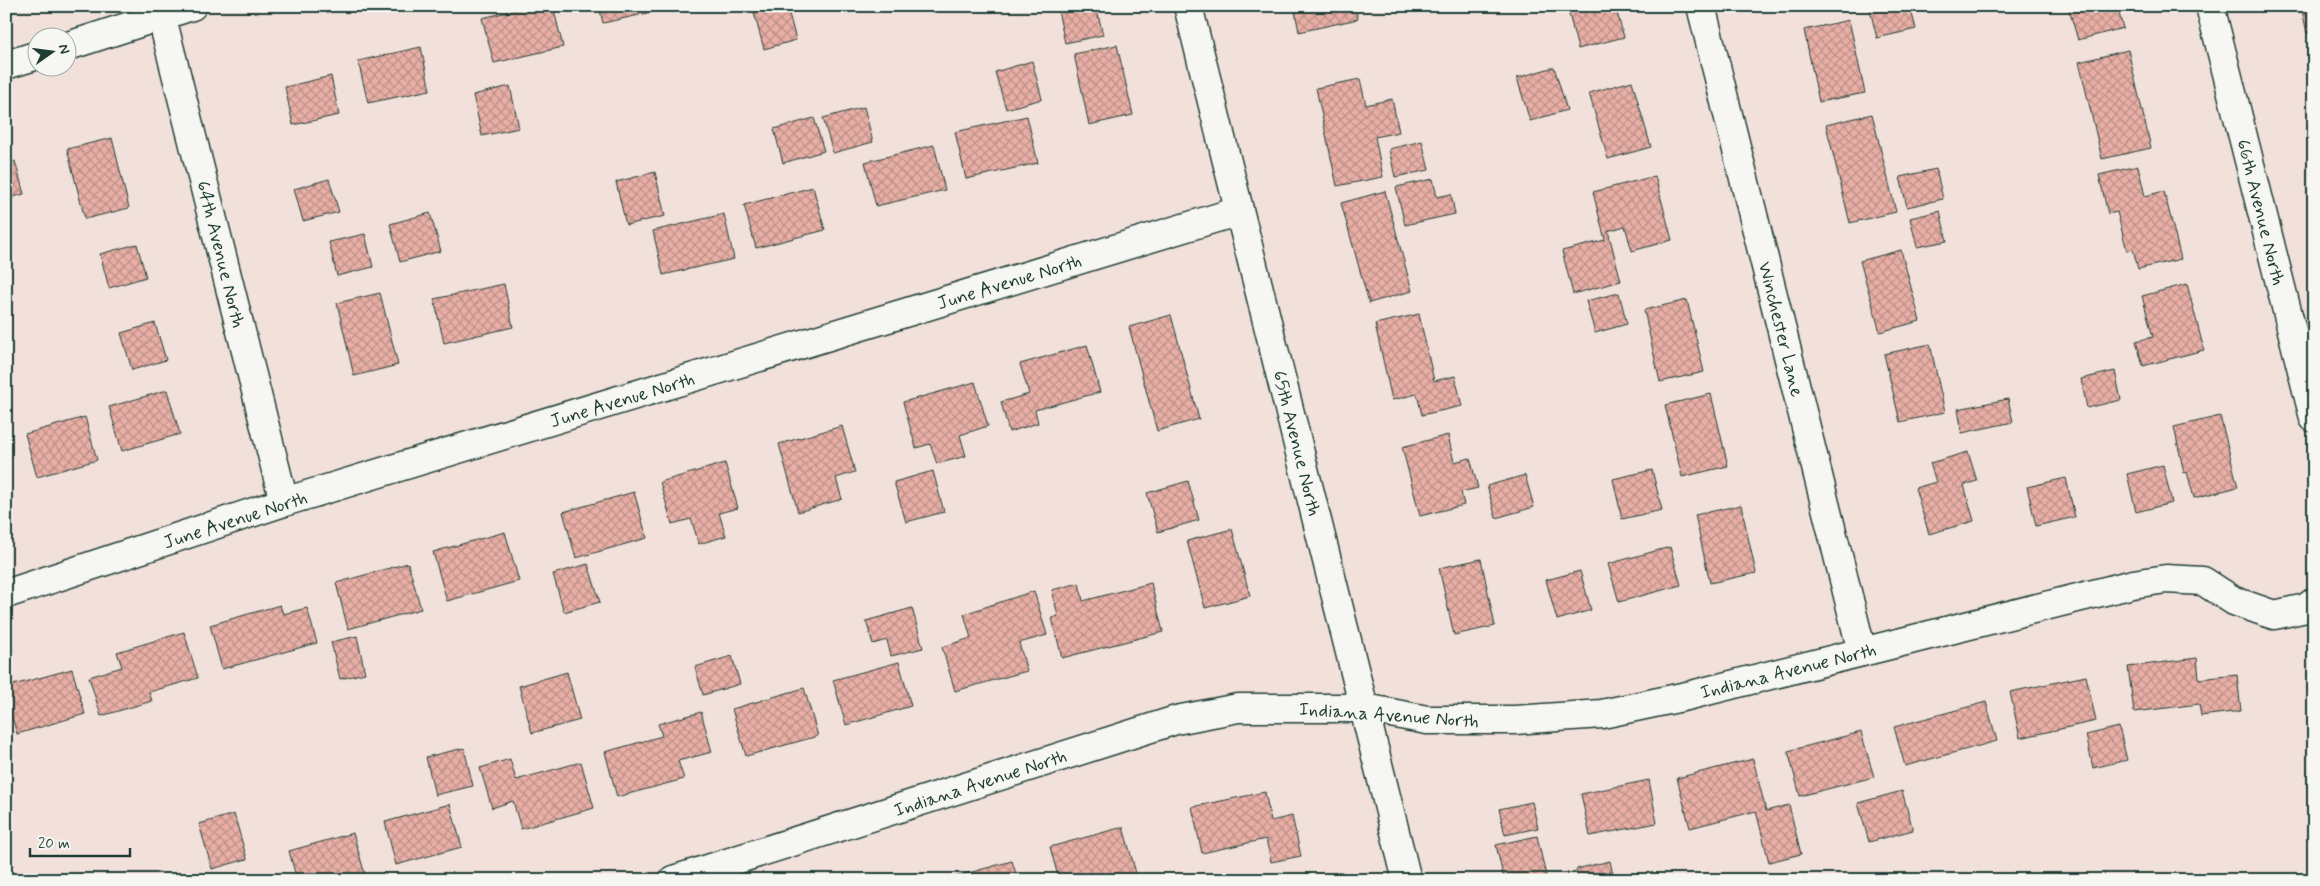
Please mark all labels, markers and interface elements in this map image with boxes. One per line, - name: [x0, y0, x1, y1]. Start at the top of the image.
- north arrow: [28, 28, 78, 78]
- text: N: [54, 42, 74, 56]
- street label: 66th Avenue North: [2230, 137, 2291, 288]
- street label: 64th Avenue North: [190, 178, 251, 331]
- street label: June Avenue North: [934, 249, 1085, 316]
- street label: Winchester Lane: [1752, 259, 1809, 400]
- street label: June Avenue North: [547, 367, 698, 434]
- street label: 65th Avenue North: [1266, 368, 1327, 519]
- street label: June Avenue North: [160, 485, 311, 555]
- street label: Indiana Avenue North: [1698, 638, 1879, 705]
- street label: Indiana Avenue North: [1298, 697, 1480, 734]
- street label: Indiana Avenue North: [891, 744, 1070, 823]
- scale bar: [30, 826, 130, 858]
- text: 20 m: [38, 834, 70, 854]

